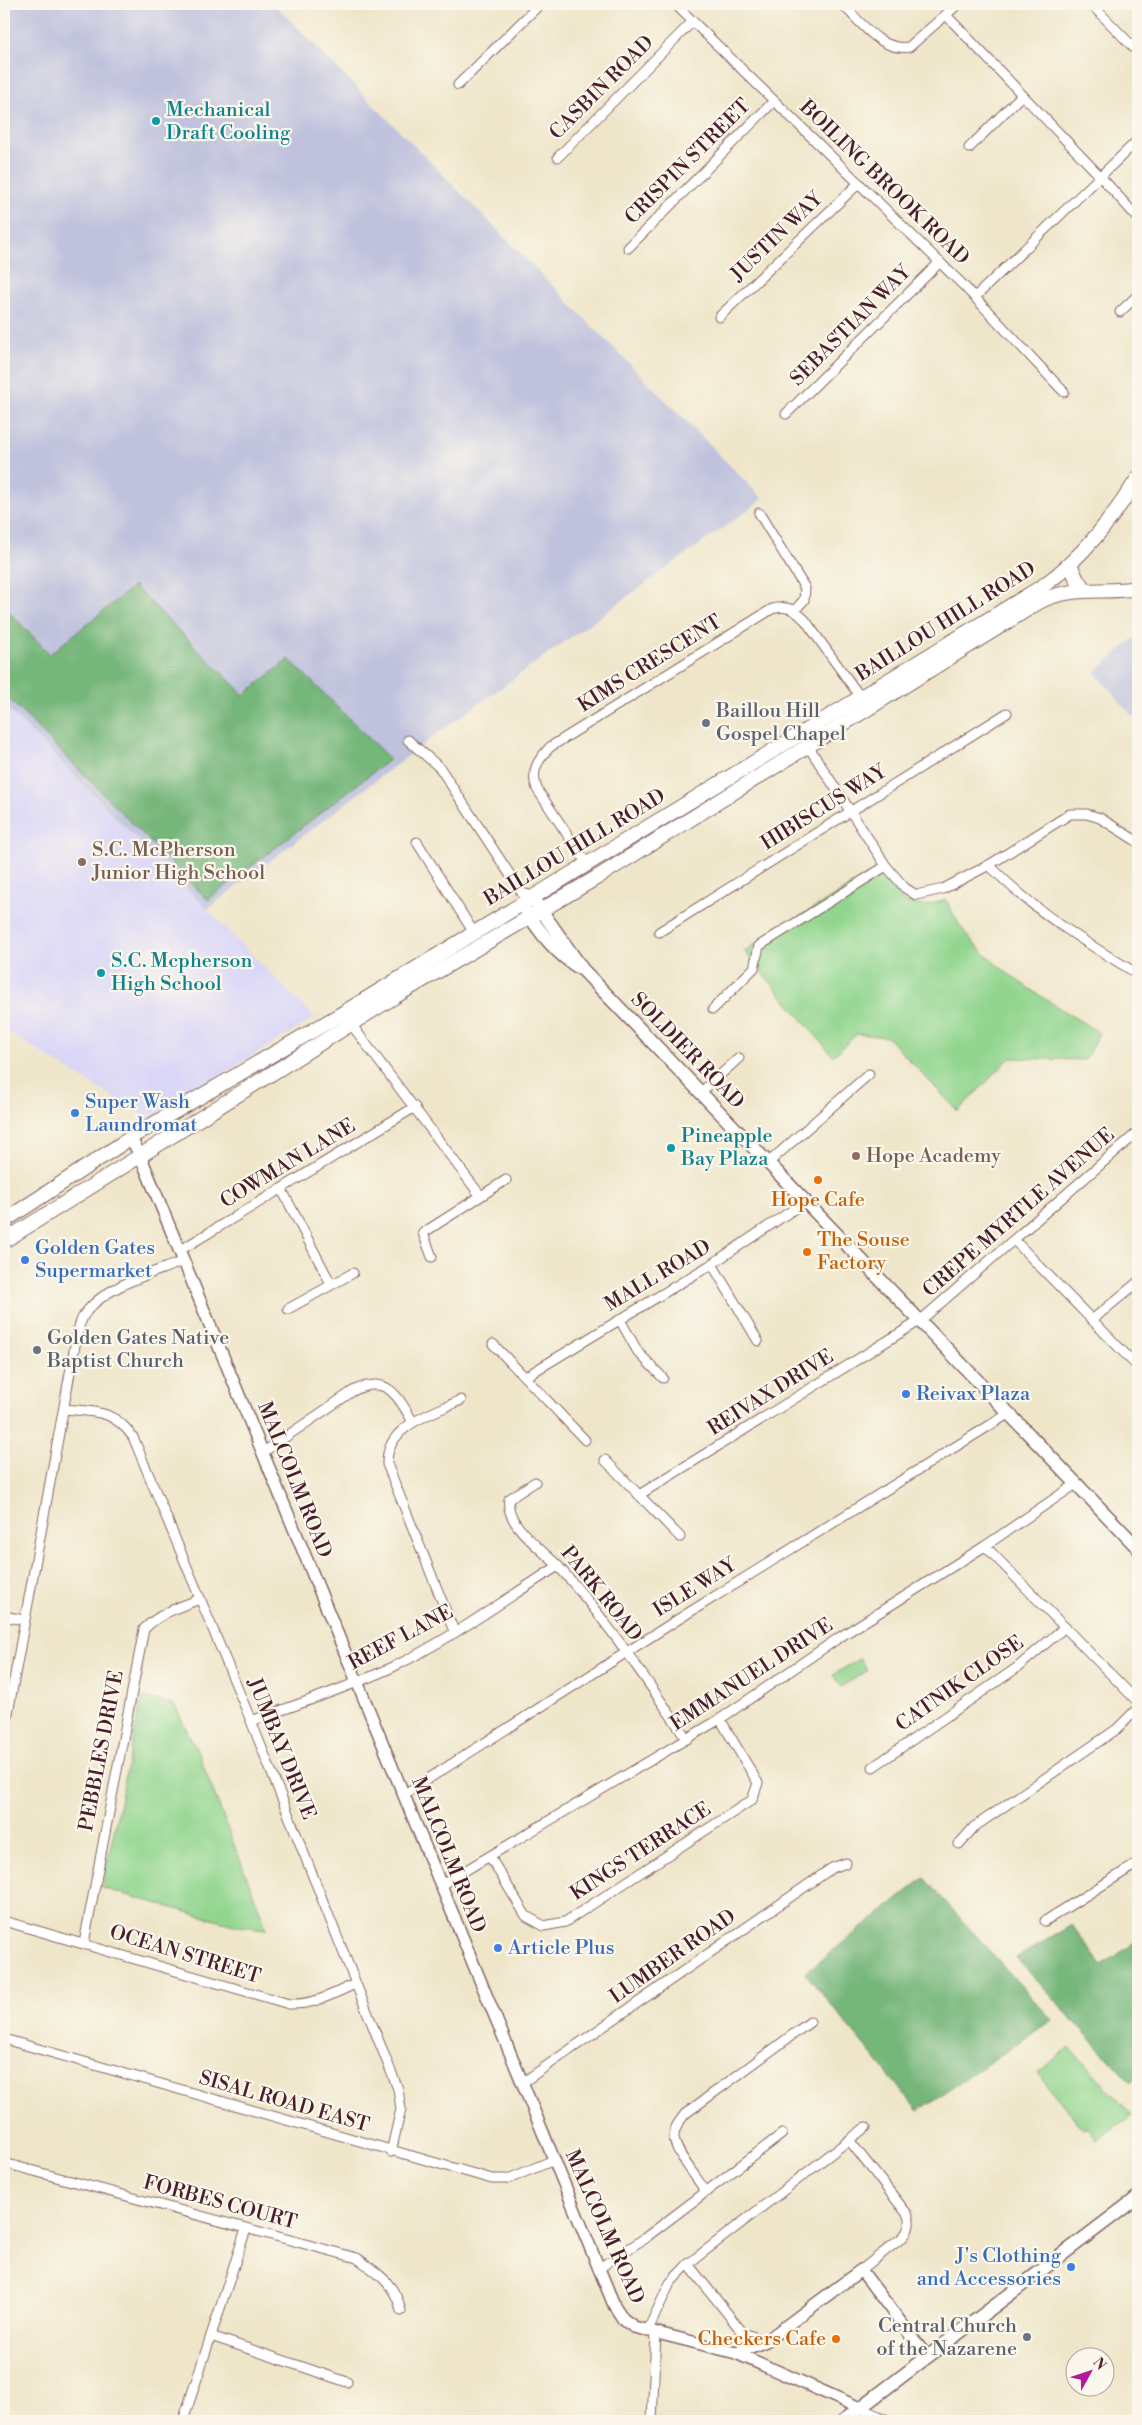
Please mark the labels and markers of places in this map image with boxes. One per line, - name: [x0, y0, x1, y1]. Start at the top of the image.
- place label: Mechanical Draft Cooling: [166, 98, 291, 146]
- marker: Mechanical Draft Cooling: [150, 115, 162, 127]
- place label: Baillou Hill Gospel Chapel: [715, 699, 846, 747]
- marker: Baillou Hill Gospel Chapel: [700, 717, 712, 729]
- place label: S.C. McPherson Junior High School: [91, 838, 265, 886]
- marker: S.C. McPherson Junior High School: [76, 856, 88, 868]
- place label: S.C. Mcpherson High School: [111, 949, 253, 997]
- marker: S.C. Mcpherson High School: [95, 967, 107, 979]
- place label: Super Wash Laundromat: [85, 1090, 197, 1138]
- marker: Super Wash Laundromat: [69, 1107, 81, 1119]
- place label: Pineapple Bay Plaza: [680, 1124, 773, 1172]
- marker: Pineapple Bay Plaza: [665, 1142, 677, 1154]
- place label: Hope Academy: [866, 1144, 1001, 1169]
- marker: Hope Academy: [850, 1150, 862, 1162]
- marker: Hope Cafe: [812, 1174, 824, 1186]
- place label: Hope Cafe: [771, 1188, 865, 1213]
- place label: The Souse Factory: [817, 1228, 910, 1276]
- place label: Golden Gates Supermarket: [35, 1236, 155, 1284]
- marker: The Souse Factory: [801, 1246, 813, 1258]
- marker: Golden Gates Supermarket: [19, 1254, 31, 1266]
- place label: Golden Gates Native Baptist Church: [46, 1326, 229, 1374]
- marker: Golden Gates Native Baptist Church: [31, 1344, 43, 1356]
- place label: Reivax Plaza: [916, 1382, 1031, 1407]
- marker: Reivax Plaza: [900, 1388, 912, 1400]
- place label: Article Plus: [507, 1936, 614, 1961]
- marker: Article Plus: [492, 1942, 504, 1954]
- place label: J's Clothing and Accessories: [917, 2244, 1062, 2292]
- marker: J's Clothing and Accessories: [1065, 2261, 1077, 2273]
- place label: Central Church of the Nazarene: [876, 2314, 1017, 2362]
- place label: Checkers Cafe: [697, 2327, 826, 2352]
- marker: Central Church of the Nazarene: [1021, 2331, 1033, 2343]
- marker: Checkers Cafe: [830, 2333, 842, 2345]

